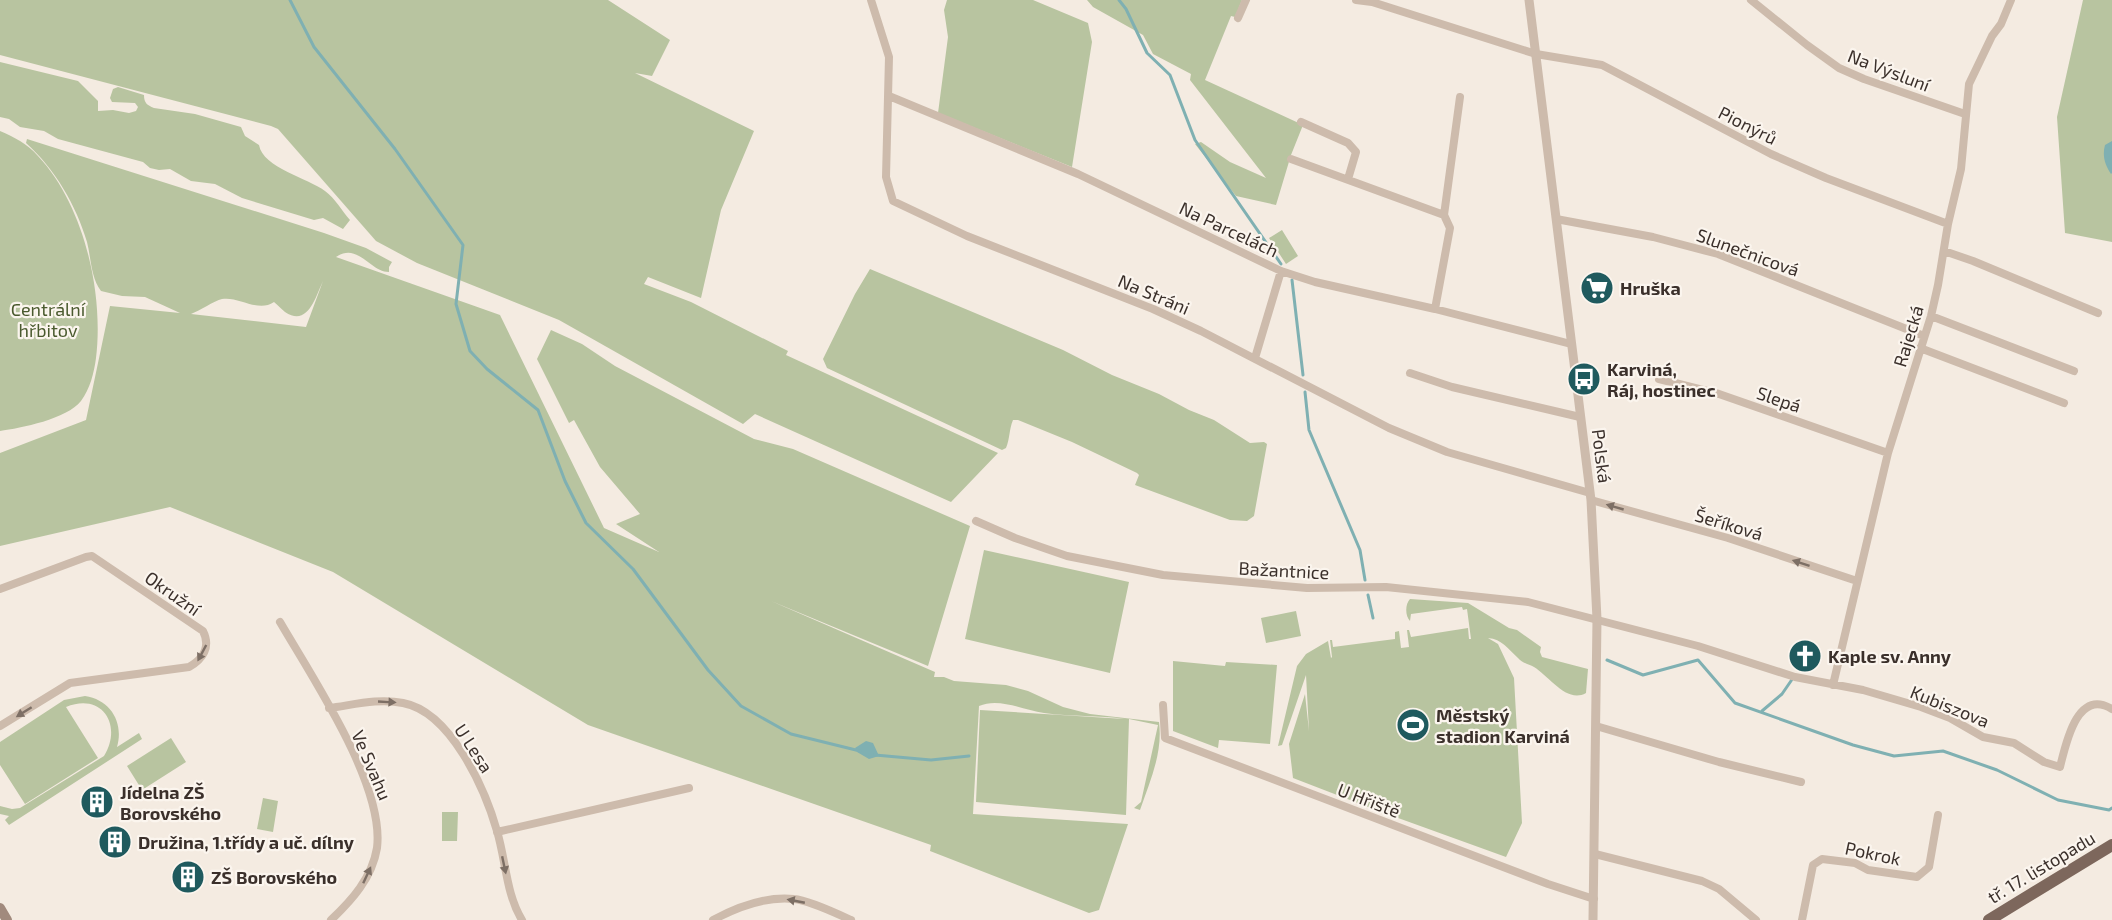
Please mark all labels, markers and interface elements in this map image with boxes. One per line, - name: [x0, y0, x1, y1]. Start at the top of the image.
- street label: Na Výsluní: [1845, 44, 1934, 96]
- street label: Pionýrů: [1715, 101, 1781, 149]
- street label: Na Parcelách: [1176, 196, 1282, 262]
- street label: Slunečnicová: [1694, 223, 1802, 281]
- street label: Na Stráni: [1115, 269, 1193, 319]
- supermarket icon: Hruška: [1579, 270, 1615, 306]
- place label: Hruška: [1620, 277, 1681, 299]
- park label: Centrální hřbitov: [11, 298, 86, 341]
- street label: Rajecká: [1888, 303, 1928, 369]
- place label: Karviná, Ráj, hostinec: [1607, 358, 1716, 401]
- bus stop icon: Karviná, Ráj, hostinec: [1566, 361, 1602, 397]
- street label: Slepá: [1754, 381, 1804, 417]
- street label: Polská: [1588, 428, 1616, 484]
- one-way arrow: [1605, 502, 1623, 511]
- street label: Šeříková: [1692, 503, 1766, 545]
- street label: Bažantnice: [1238, 557, 1330, 583]
- one-way arrow: [1792, 558, 1810, 567]
- street label: Okružní: [141, 566, 205, 620]
- church icon: Kaple sv. Anny: [1787, 638, 1823, 674]
- one-way arrow: [197, 645, 207, 662]
- place label: Kaple sv. Anny: [1828, 645, 1952, 667]
- street label: Kubiszova: [1907, 680, 1993, 732]
- one-way arrow: [378, 697, 397, 706]
- place label: Městský stadion Karviná: [1436, 704, 1570, 747]
- one-way arrow: [16, 706, 32, 717]
- sports icon: Městský stadion Karviná: [1395, 707, 1431, 743]
- street label: U Lesa: [450, 719, 498, 777]
- street label: Ve Svahu: [347, 727, 397, 803]
- street label: U Hřiště: [1335, 778, 1403, 822]
- place label: Jídelna ZŠ Borovského: [120, 781, 221, 824]
- building icon: Jídelna ZŠ Borovského: [79, 784, 115, 820]
- building icon: Družina, 1.třídy a uč. dílny: [97, 824, 133, 860]
- street label: tř. 17. listopadu: [1983, 826, 2099, 908]
- place label: Družina, 1.třídy a uč. dílny: [138, 831, 355, 853]
- street label: Pokrok: [1843, 836, 1903, 870]
- one-way arrow: [500, 856, 510, 874]
- building icon: ZŠ Borovského: [170, 859, 206, 895]
- place label: ZŠ Borovského: [211, 866, 337, 888]
- one-way arrow: [363, 867, 372, 884]
- one-way arrow: [787, 896, 806, 905]

